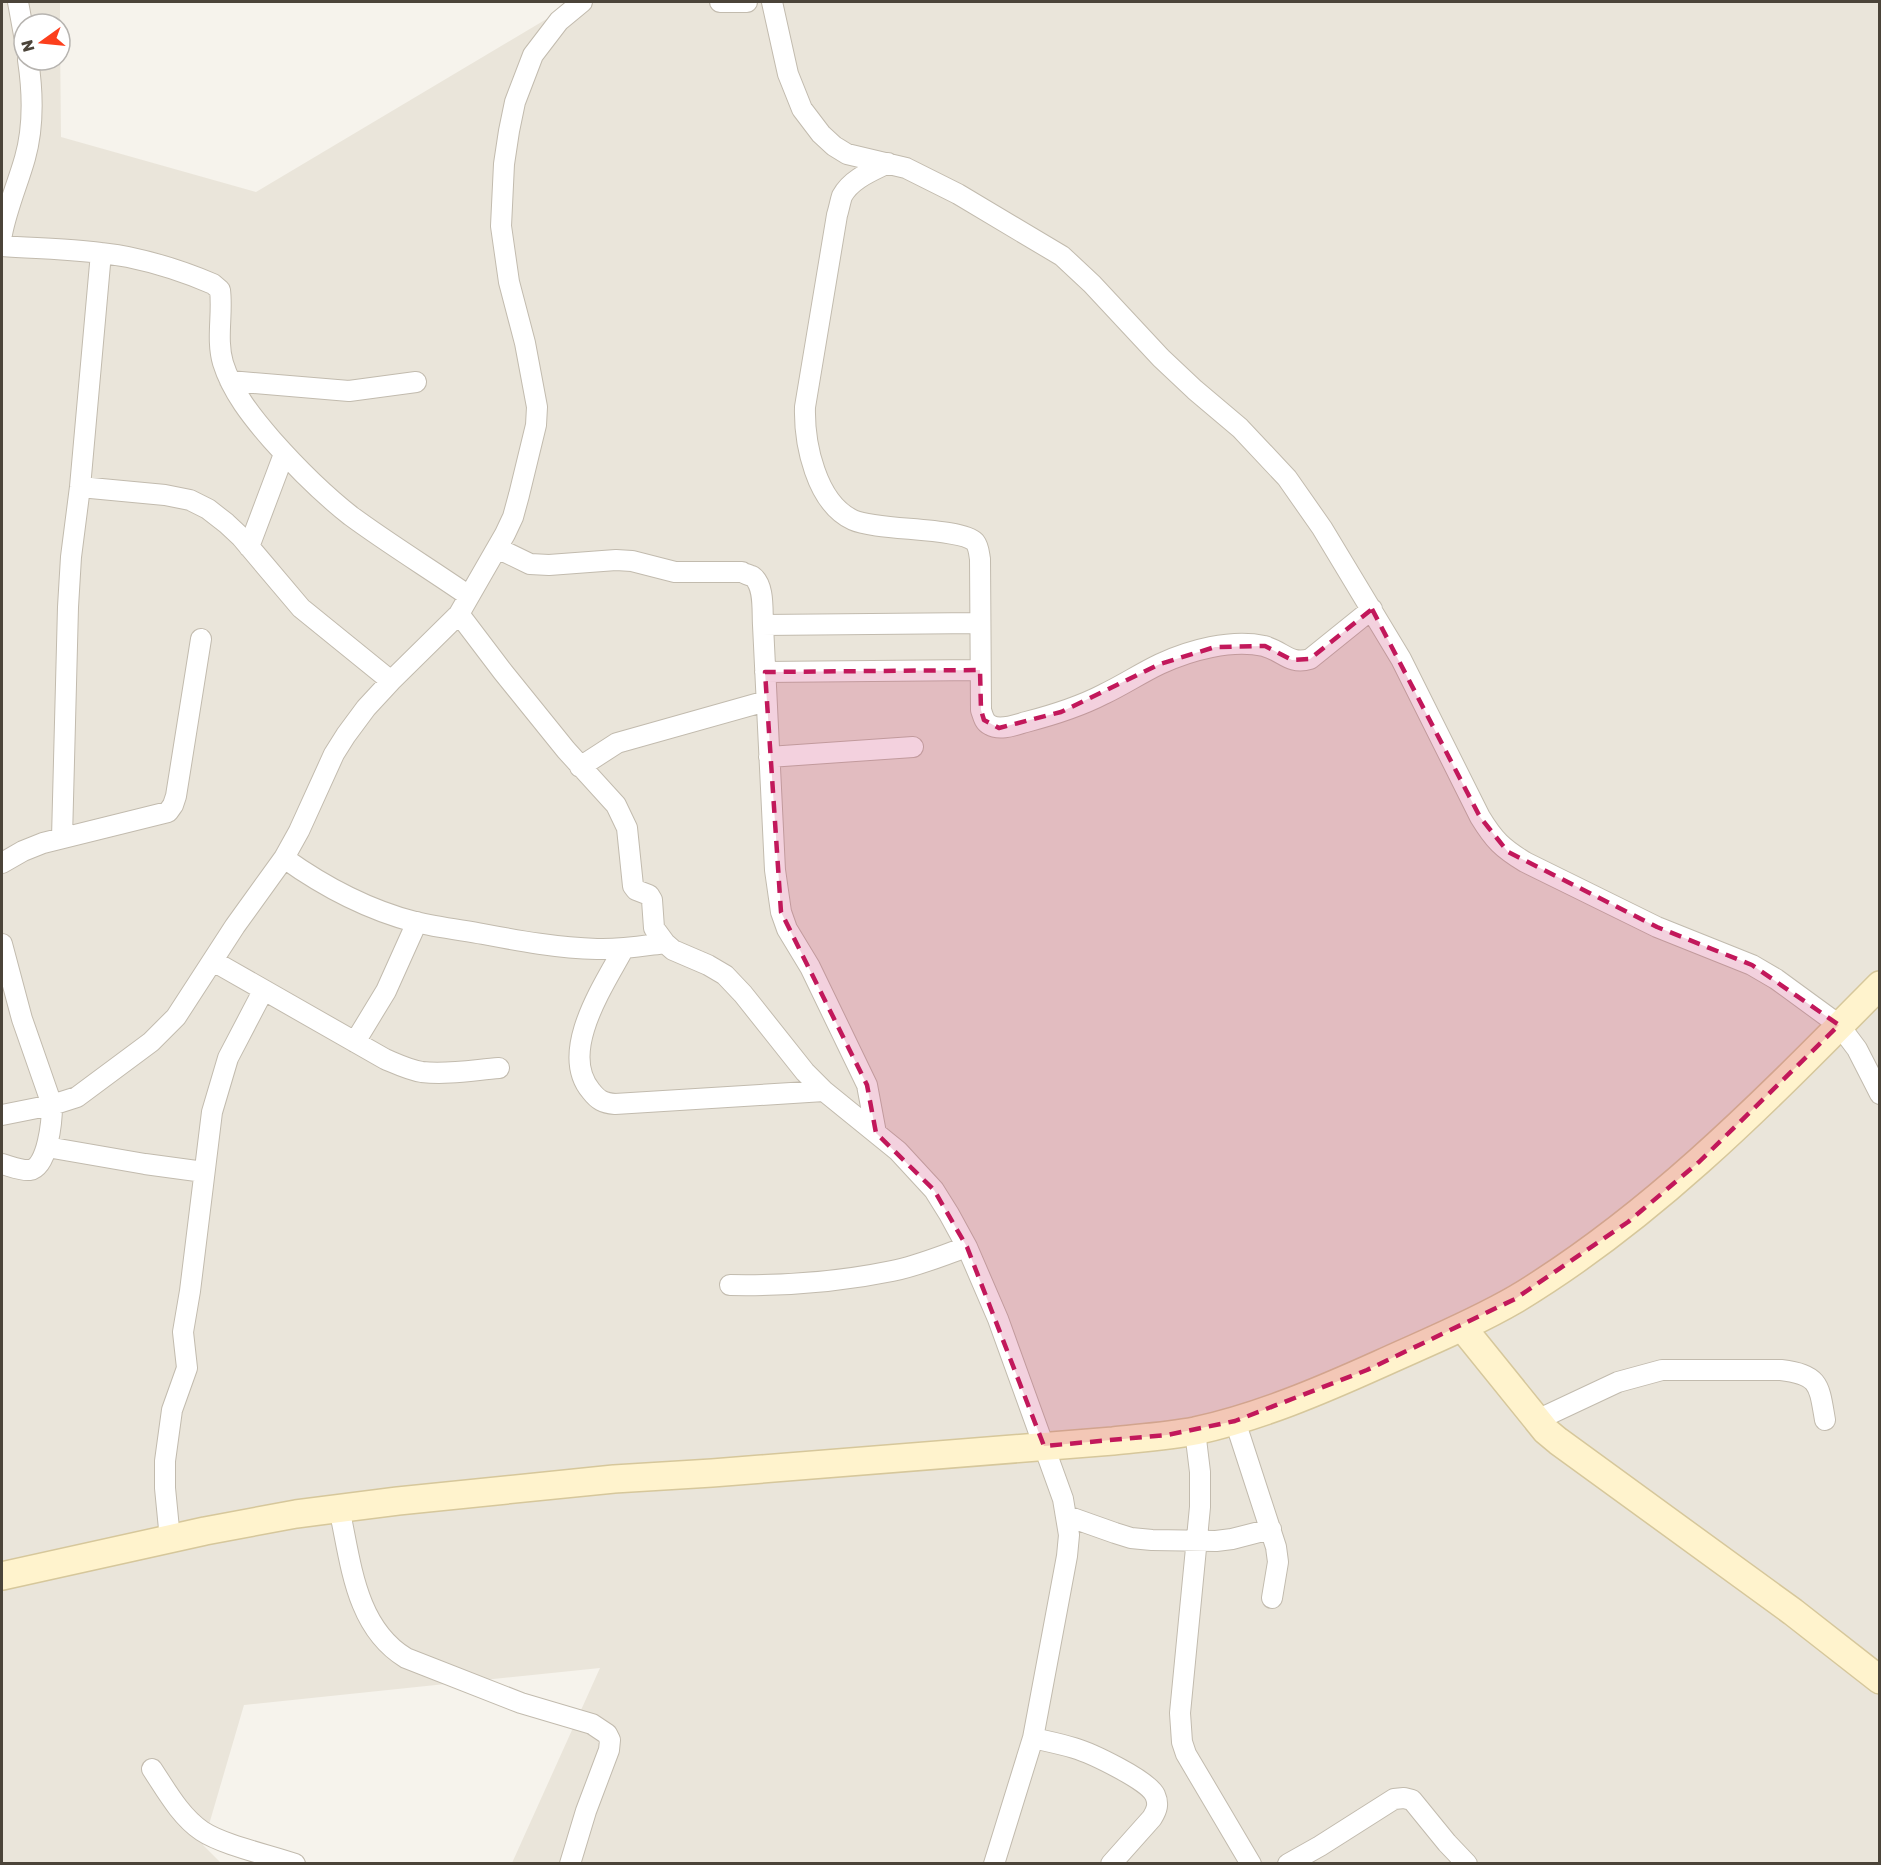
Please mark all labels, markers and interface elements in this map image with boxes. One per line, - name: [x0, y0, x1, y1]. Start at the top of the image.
- north arrow: [12, 12, 72, 72]
- text: N: [17, 38, 39, 54]

